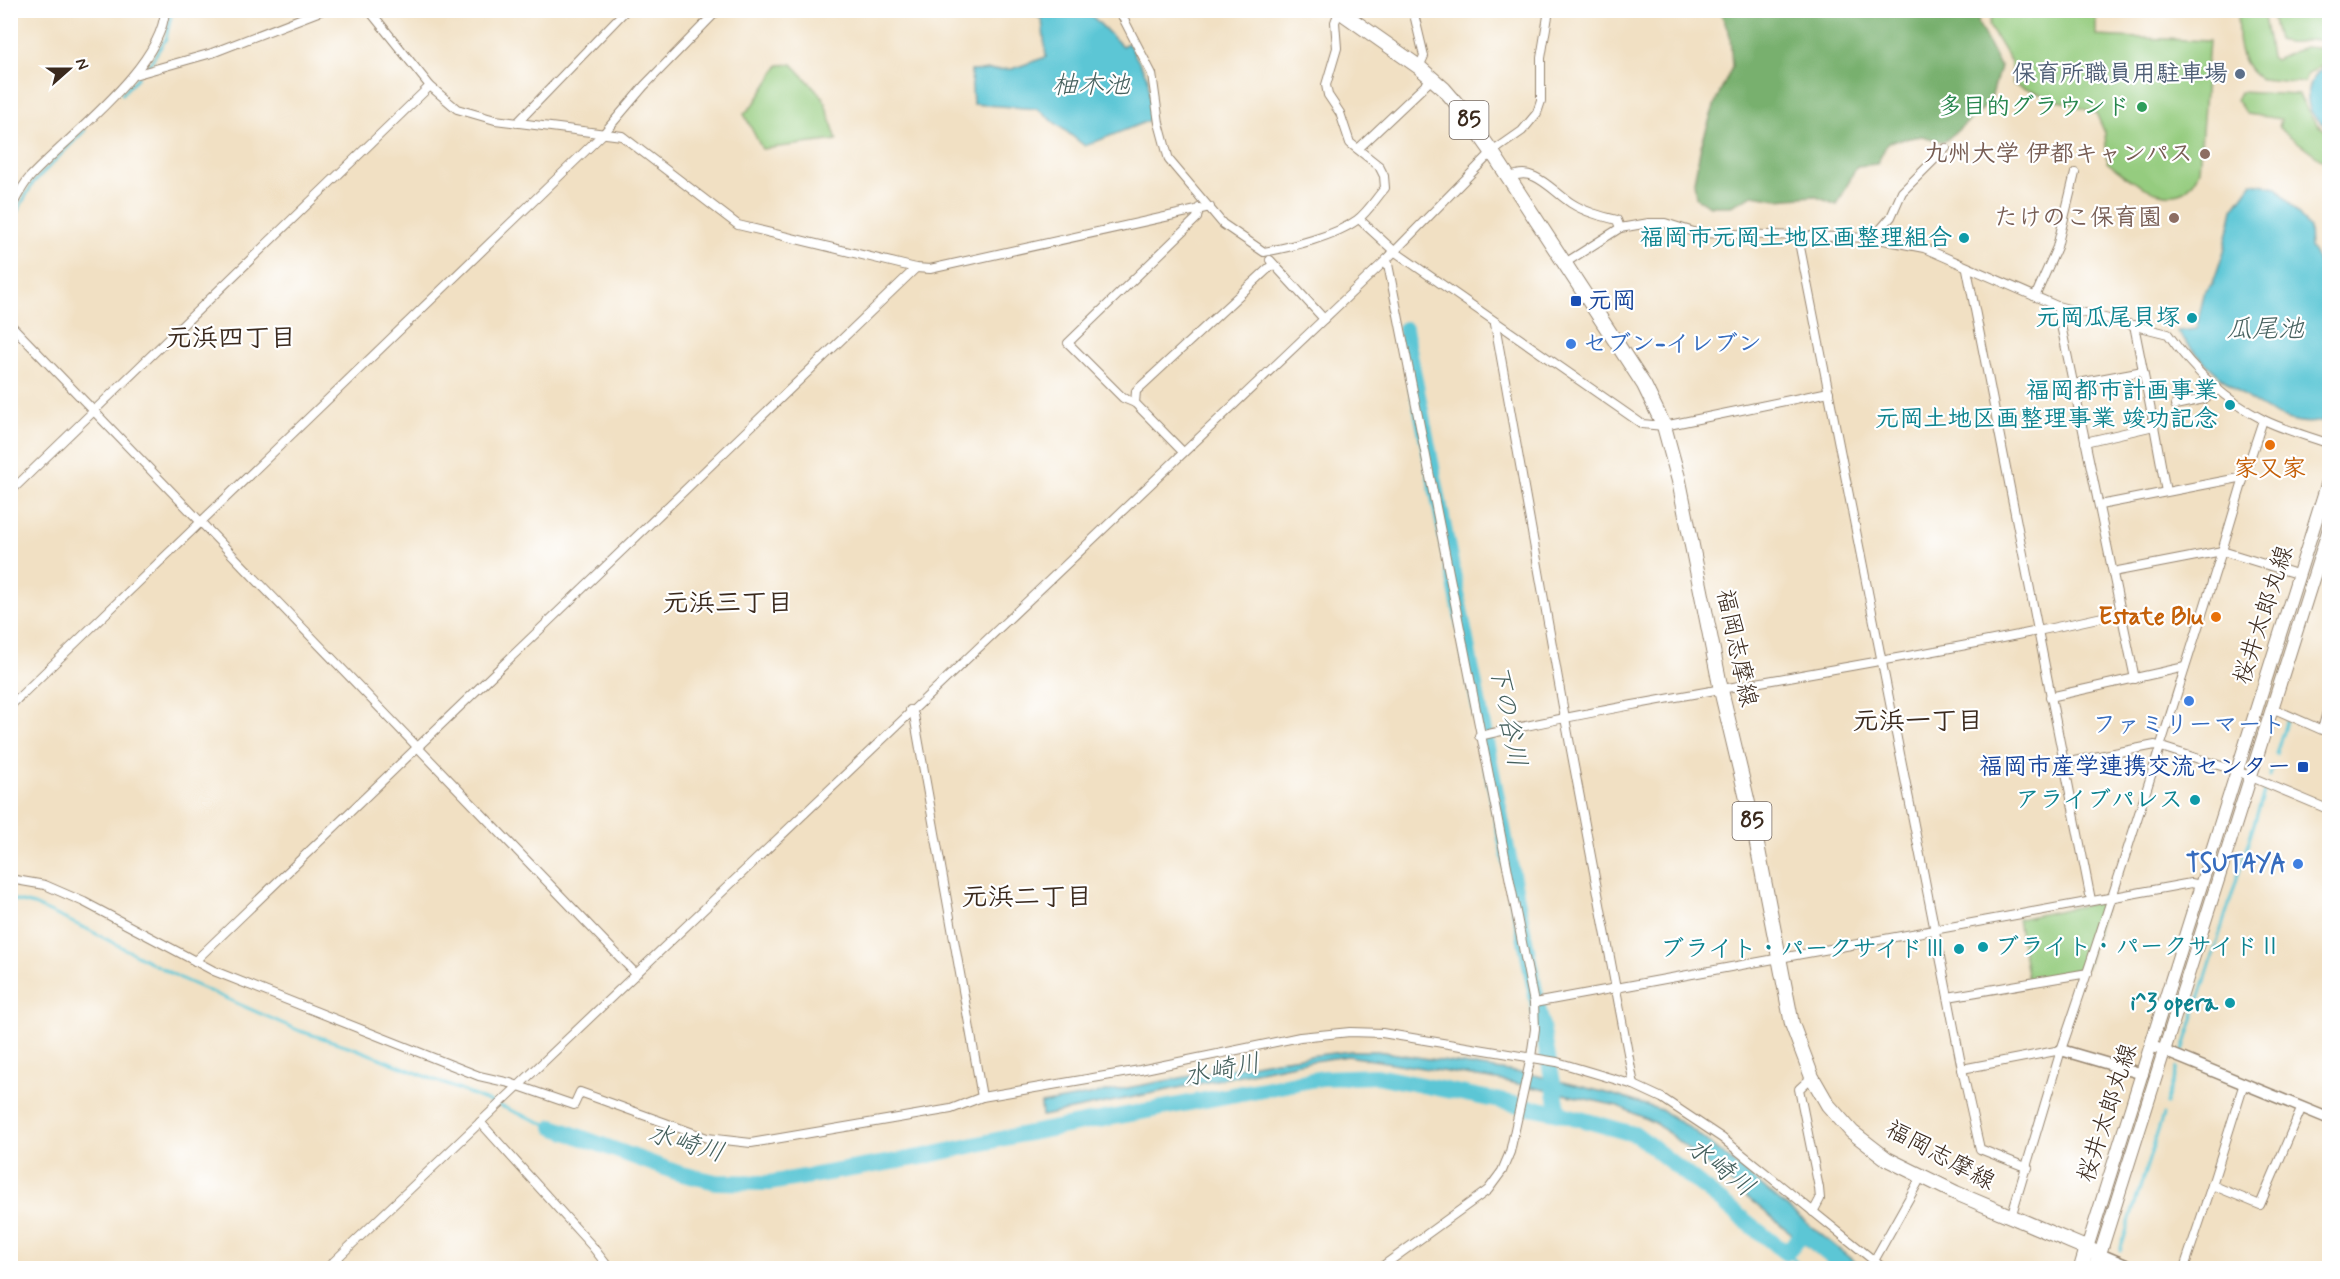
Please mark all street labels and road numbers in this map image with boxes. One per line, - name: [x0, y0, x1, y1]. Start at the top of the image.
- road number: 85: [1450, 101, 1488, 139]
- street label: 桜井太郎丸線: [2227, 542, 2301, 688]
- street label: 福岡志摩線: [1708, 586, 1764, 710]
- road number: 85: [1732, 802, 1772, 840]
- street label: 桜井太郎丸線: [2071, 1040, 2145, 1186]
- street label: 福岡志摩線: [1880, 1114, 2000, 1198]

